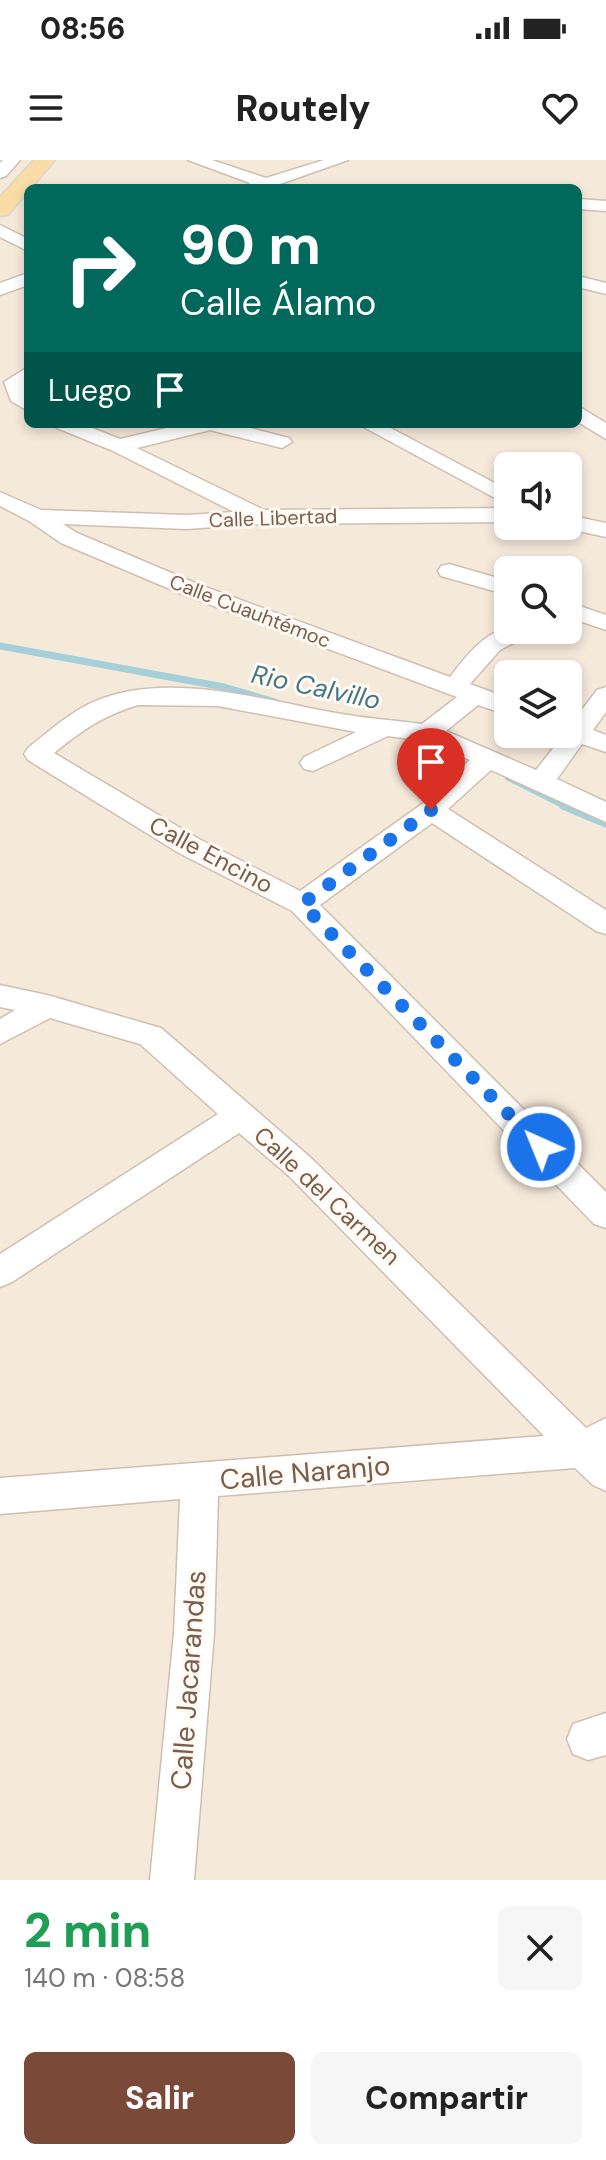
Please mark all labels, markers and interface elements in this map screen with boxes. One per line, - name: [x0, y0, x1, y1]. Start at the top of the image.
- text: 08:56: [40, 9, 125, 48]
- text: Routely: [236, 85, 370, 132]
- icon: menu: [24, 86, 68, 130]
- icon: heart: [538, 86, 582, 130]
- text: 90 m: [180, 208, 321, 281]
- icon: right: [48, 216, 152, 320]
- text: Calle Álamo: [180, 279, 376, 326]
- icon: arrive: [148, 368, 192, 412]
- text: Luego: [48, 371, 132, 410]
- map controls: [494, 452, 582, 748]
- button: sound: [494, 452, 582, 540]
- street label: Calle Libertad: [208, 503, 338, 533]
- button: search: [494, 556, 582, 644]
- street label: Calle Cuauhtémoc: [166, 568, 334, 654]
- water label: Rio Calvillo: [248, 657, 384, 717]
- button: layers: [494, 660, 582, 748]
- pin: [397, 728, 465, 810]
- icon: arrive: [409, 740, 453, 784]
- street label: Calle Encino: [144, 809, 278, 900]
- position arrow: [499, 1105, 583, 1189]
- street label: Calle del Carmen: [248, 1120, 407, 1272]
- street label: Calle Naranjo: [218, 1447, 392, 1498]
- street label: Calle Jacarandas: [162, 1569, 215, 1791]
- text: 2 min: [24, 1899, 151, 1962]
- button: close: [498, 1906, 582, 1990]
- text: 140 m · 08:58: [24, 1961, 185, 1995]
- button: Salir: [24, 2052, 295, 2144]
- button: Compartir: [311, 2052, 582, 2144]

